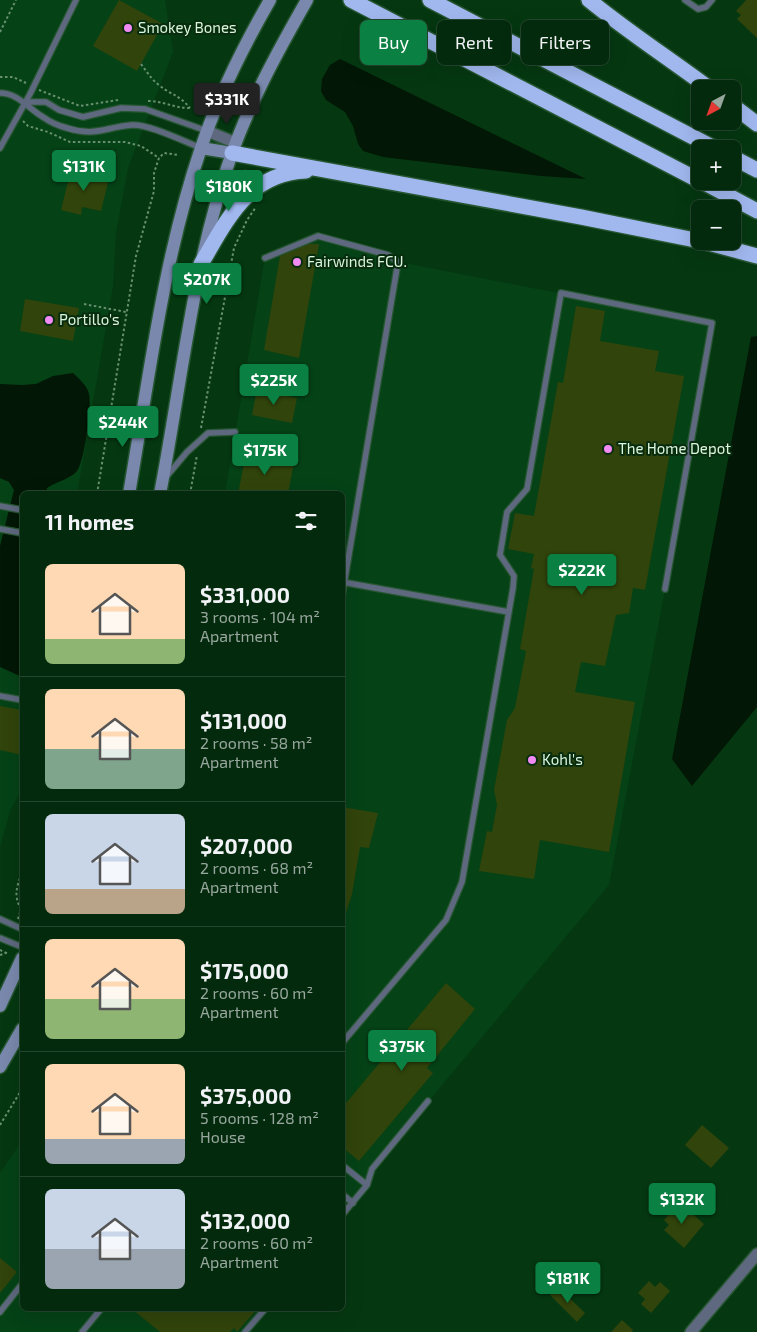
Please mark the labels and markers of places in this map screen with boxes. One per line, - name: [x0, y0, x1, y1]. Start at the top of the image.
- place label: Smokey Bones: [138, 18, 237, 36]
- marker: Smokey Bones: [122, 22, 134, 34]
- pin: $331K: [192, 82, 262, 125]
- pin: $131K: [49, 150, 119, 192]
- pin: $180K: [194, 170, 264, 212]
- place label: Fairwinds FCU.: [307, 252, 407, 270]
- marker: Fairwinds FCU.: [291, 256, 303, 268]
- pin: $207K: [172, 262, 242, 305]
- place label: Portillo's: [59, 310, 120, 328]
- marker: Portillo's: [43, 314, 55, 326]
- pin: $225K: [239, 364, 309, 406]
- pin: $244K: [88, 406, 158, 448]
- pin: $175K: [230, 434, 300, 476]
- place label: The Home Depot: [618, 439, 731, 457]
- marker: The Home Depot: [602, 443, 614, 455]
- pin: $222K: [547, 554, 617, 596]
- place label: Kohl's: [542, 750, 583, 768]
- marker: Kohl's: [526, 754, 538, 766]
- pin: $375K: [367, 1030, 437, 1072]
- pin: $132K: [647, 1182, 717, 1225]
- pin: $181K: [533, 1262, 603, 1304]

